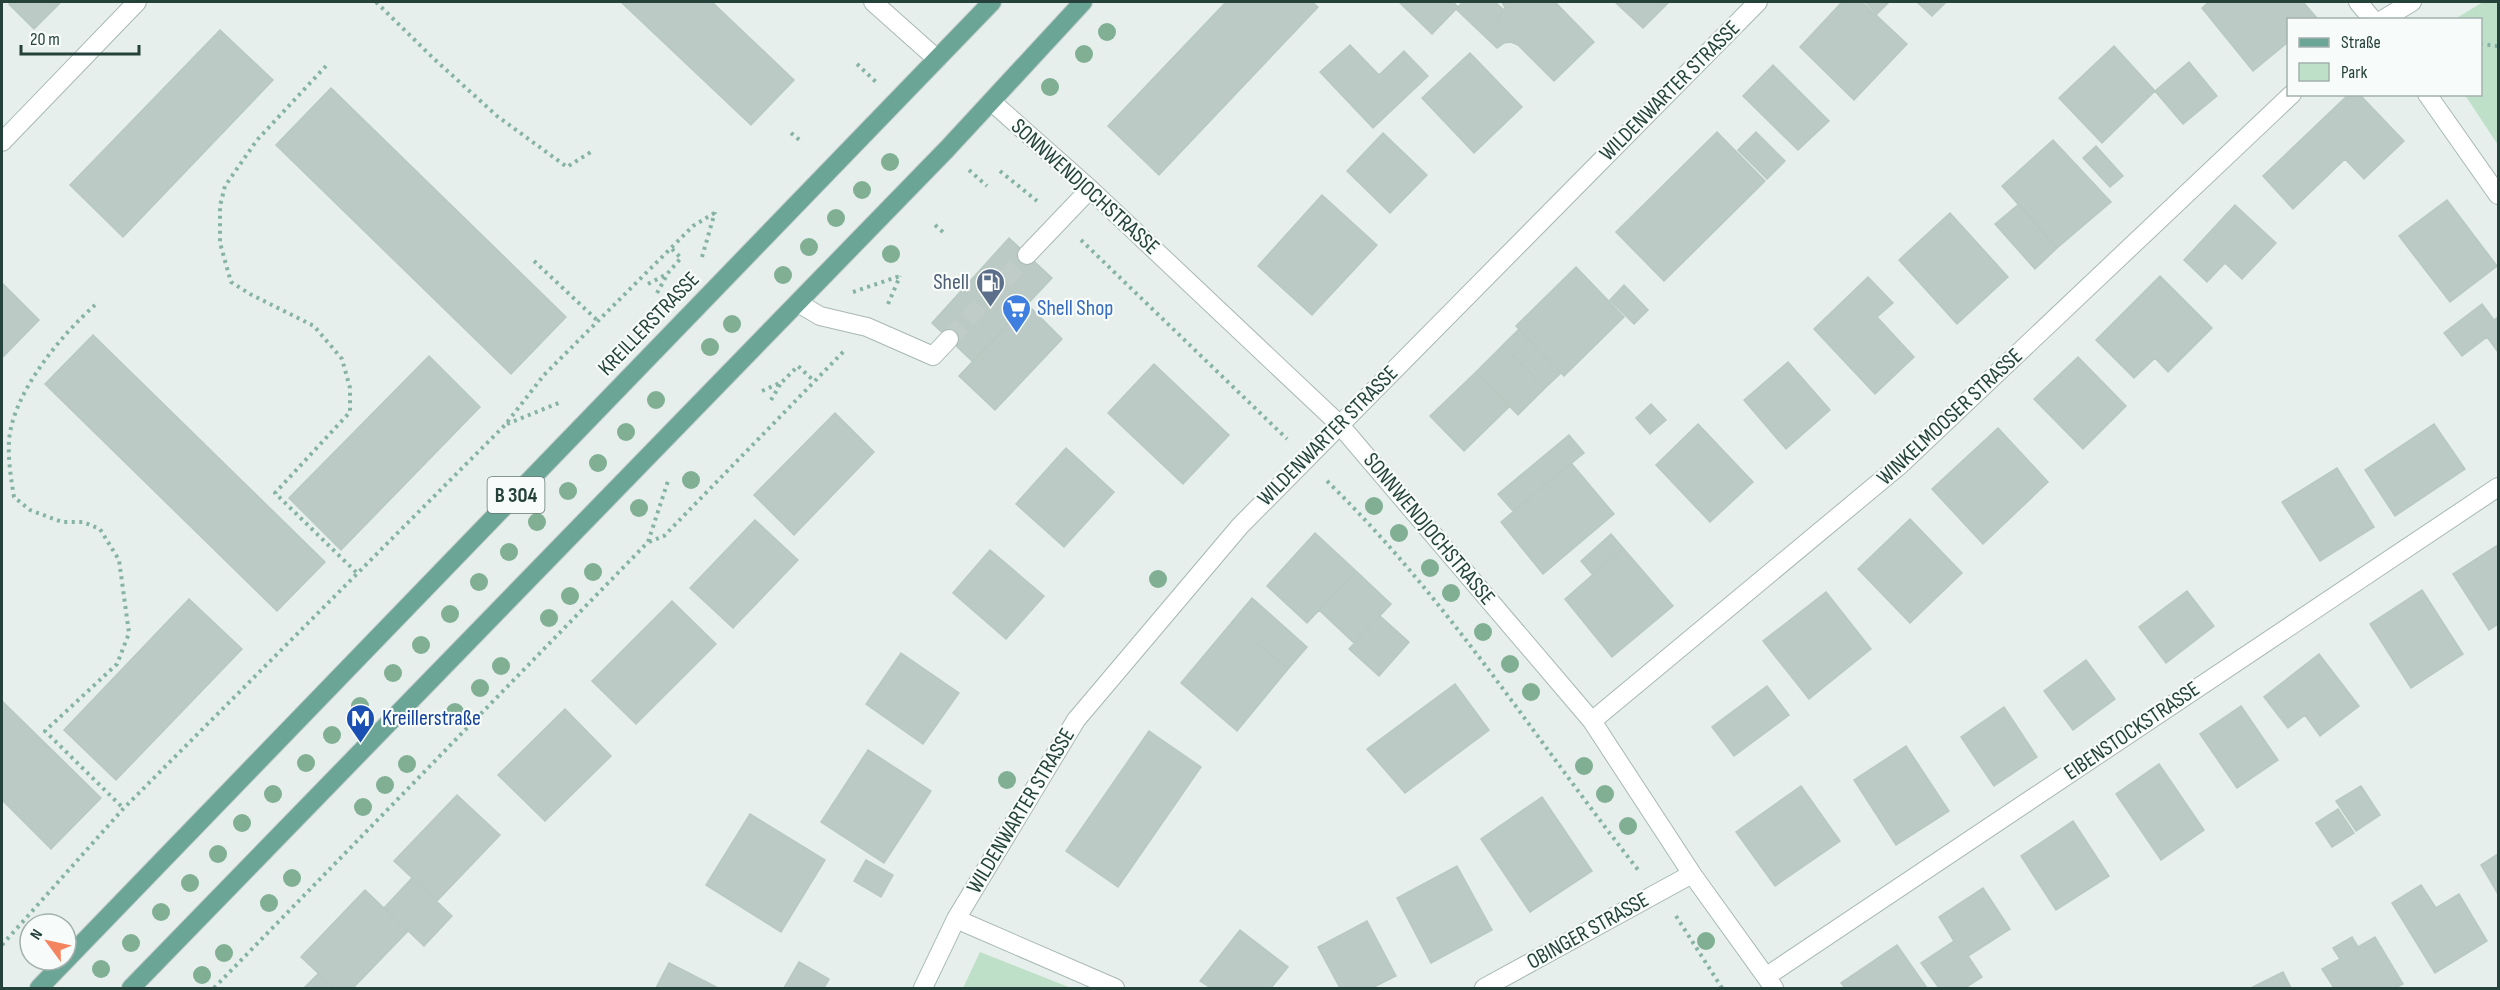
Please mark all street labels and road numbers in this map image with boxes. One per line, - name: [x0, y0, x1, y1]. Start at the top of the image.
- street label: WILDENWARTER STRASSE: [1594, 15, 1746, 167]
- street label: SONNWENDJOCHSTRASSE: [1005, 113, 1165, 261]
- street label: KREILLERSTRASSE: [593, 266, 705, 382]
- street label: WINKELMOOSER STRASSE: [1872, 343, 2028, 491]
- street label: WILDENWARTER STRASSE: [1252, 360, 1404, 512]
- street label: SONNWENDJOCHSTRASSE: [1357, 447, 1501, 611]
- road number: B 304: [488, 477, 544, 513]
- street label: EIBENSTOCKSTRASSE: [2059, 676, 2205, 786]
- street label: WILDENWARTER STRASSE: [961, 724, 1081, 898]
- street label: OBINGER STRASSE: [1522, 886, 1654, 976]

